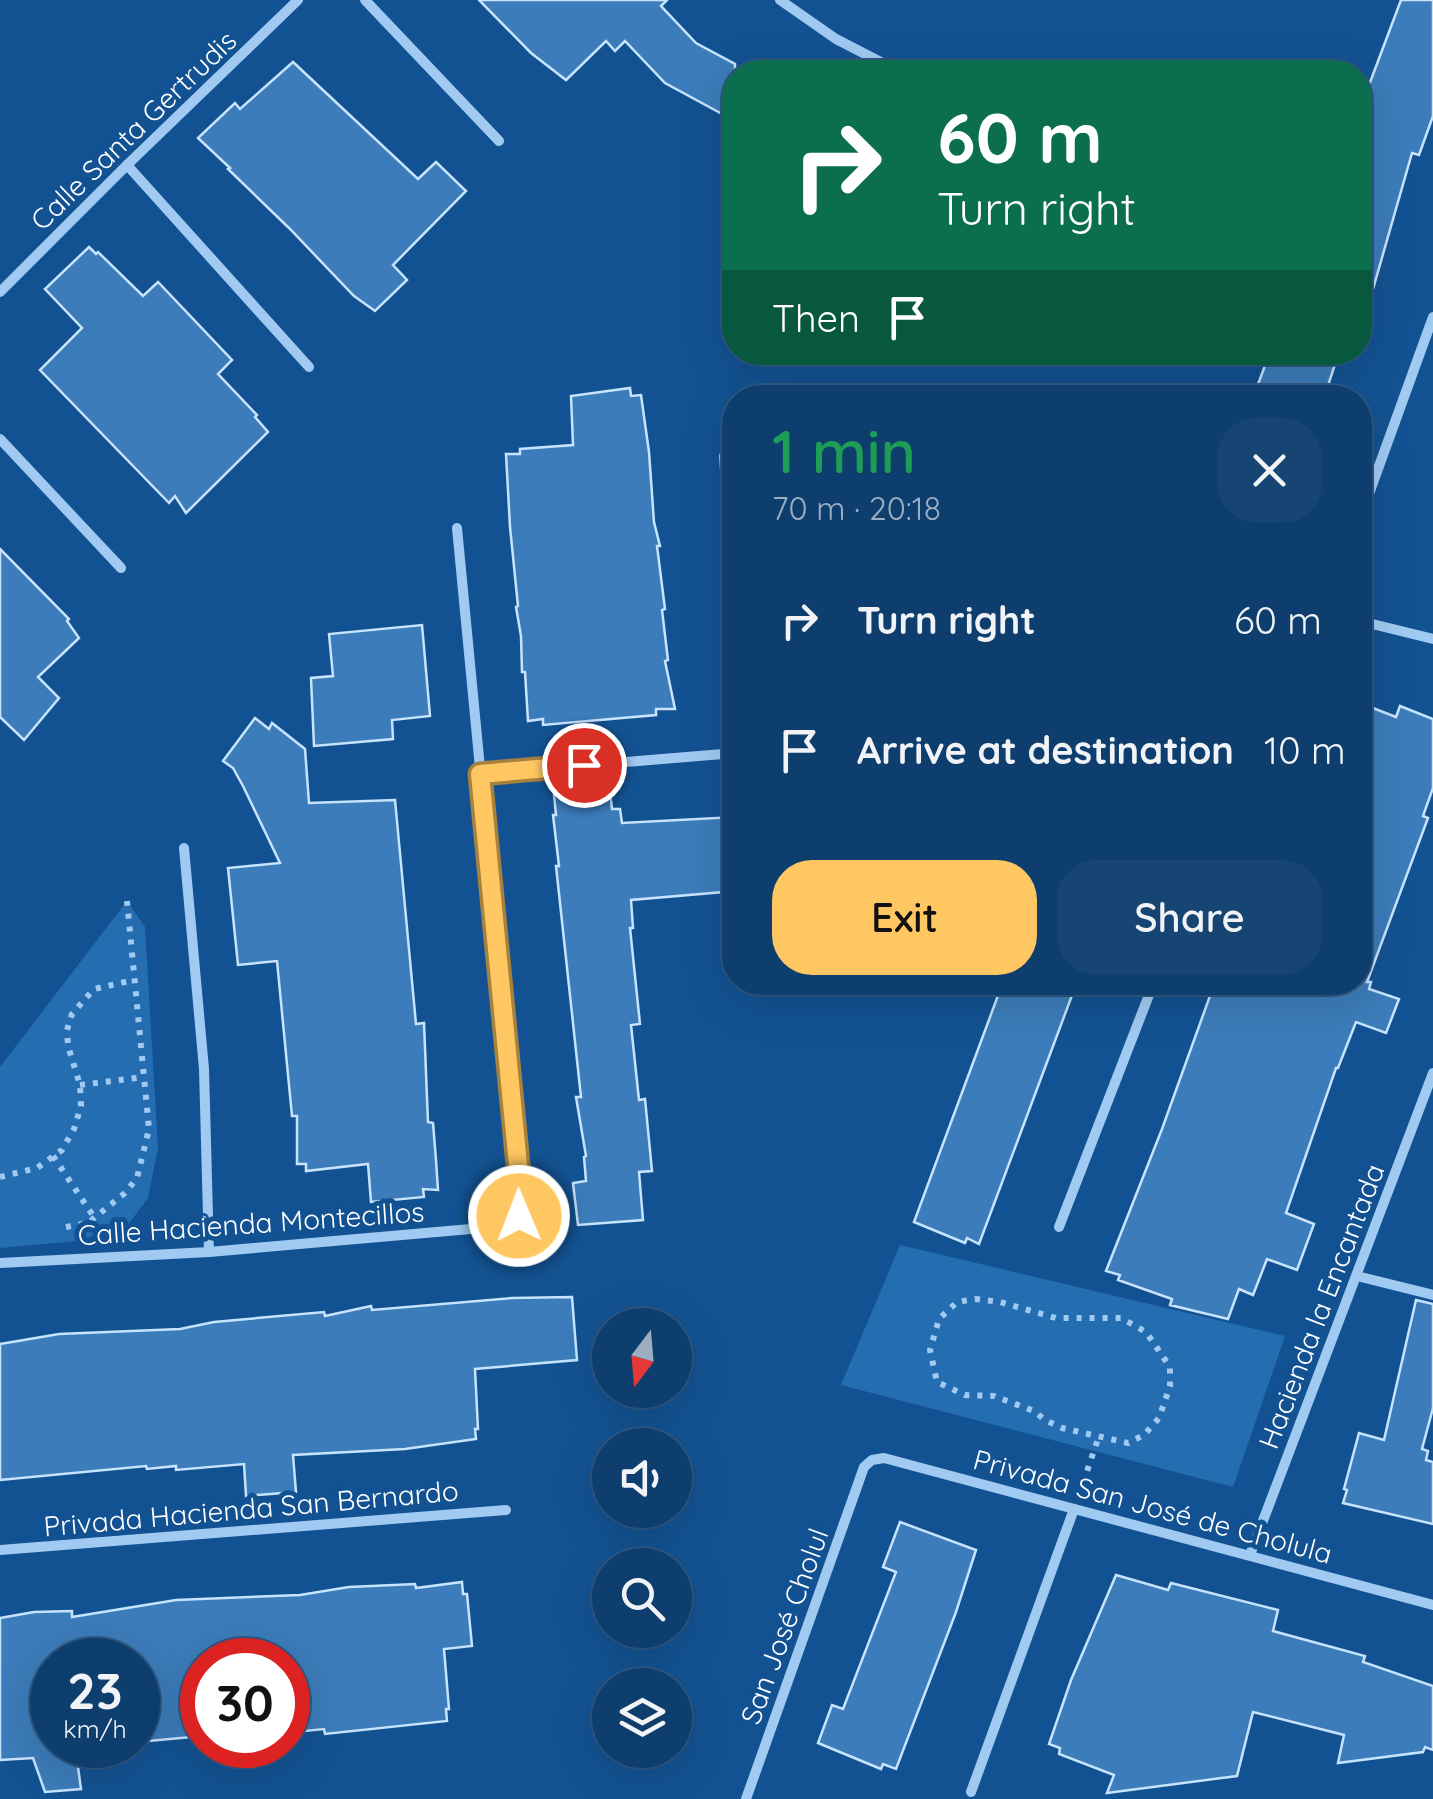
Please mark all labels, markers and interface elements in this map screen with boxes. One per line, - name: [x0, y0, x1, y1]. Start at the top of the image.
- street label: Calle Santa Gertrudis: [23, 23, 243, 237]
- text: 60 m: [937, 93, 1103, 181]
- icon: right: [772, 100, 902, 230]
- text: Turn right: [937, 180, 1136, 236]
- icon: arrive: [880, 290, 935, 345]
- text: Then: [772, 294, 860, 342]
- text: 1 min: [772, 413, 916, 488]
- button: close: [1217, 418, 1322, 523]
- text: 70 m · 20:18: [772, 488, 941, 528]
- icon: right: [772, 593, 827, 648]
- text: Turn right: [857, 596, 1036, 644]
- text: 60 m: [1234, 596, 1322, 644]
- pin: [542, 723, 627, 808]
- icon: arrive: [772, 723, 827, 778]
- text: Arrive at destination: [857, 726, 1234, 774]
- text: 10 m: [1264, 726, 1346, 774]
- icon: arrive: [557, 738, 612, 793]
- button: Exit: [772, 860, 1037, 975]
- button: Share: [1057, 860, 1322, 975]
- street label: Hacienda la Encantada: [1250, 1159, 1392, 1453]
- position arrow: [467, 1164, 571, 1268]
- street label: Calle Hacienda Montecillos: [77, 1193, 425, 1253]
- north arrow: [592, 1308, 692, 1408]
- map controls: [592, 1308, 692, 1768]
- button: sound: [592, 1428, 692, 1528]
- street label: Privada San José de Cholula: [970, 1441, 1336, 1571]
- street label: Privada Hacienda San Bernardo: [42, 1472, 460, 1544]
- street label: San José Cholul: [732, 1523, 836, 1729]
- button: search: [592, 1548, 692, 1648]
- speed limit sign: 30: [180, 1638, 310, 1768]
- text: 23: [67, 1659, 123, 1722]
- button: layers: [592, 1668, 692, 1768]
- text: km/h: [63, 1713, 127, 1744]

